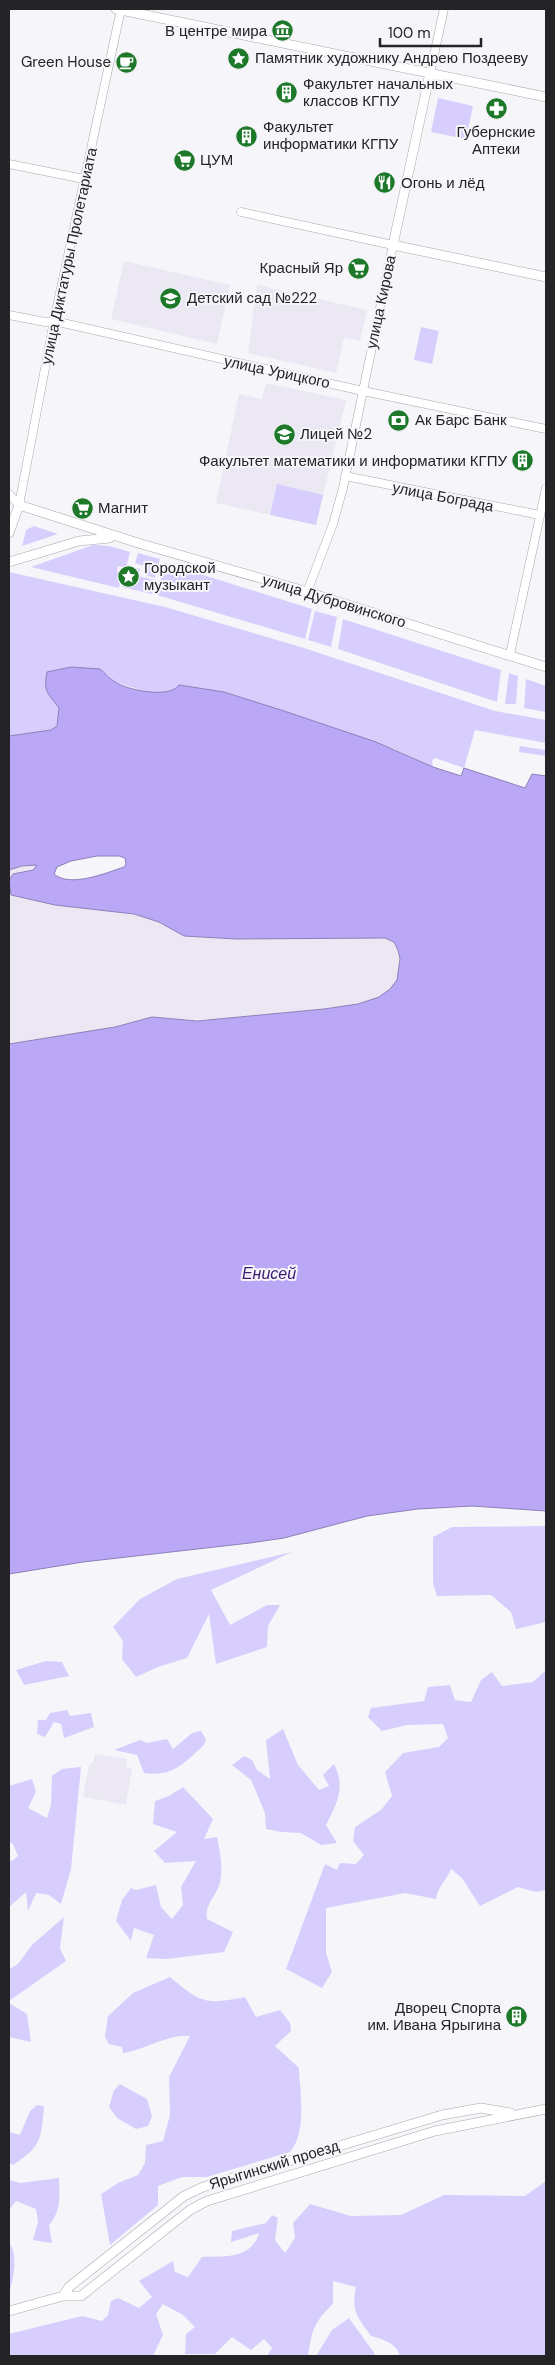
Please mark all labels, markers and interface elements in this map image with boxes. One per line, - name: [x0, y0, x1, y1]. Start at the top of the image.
- scale bar: [380, 15, 481, 47]
- museum icon: В центре мира: [271, 19, 295, 43]
- place label: В центре мира: [165, 21, 268, 41]
- text: 100 m: [388, 23, 431, 43]
- place icon: Памятник художнику Андрею Поздееву: [227, 46, 251, 70]
- place label: Памятник художнику Андрею Поздееву: [255, 48, 529, 68]
- cafe icon: Green House: [115, 50, 139, 74]
- place label: Green House: [21, 52, 111, 72]
- place label: Факультет начальных классов КГПУ: [303, 74, 454, 111]
- building icon: Факультет начальных классов КГПУ: [275, 81, 299, 105]
- pharmacy icon: Губернские Аптеки: [484, 97, 508, 121]
- place label: Факультет информатики КГПУ: [263, 117, 399, 154]
- place label: Губернские Аптеки: [457, 122, 535, 159]
- building icon: Факультет информатики КГПУ: [235, 124, 259, 148]
- street label: улица Диктатуры Пролетариата: [36, 145, 102, 366]
- supermarket icon: ЦУМ: [172, 148, 196, 172]
- place label: ЦУМ: [200, 150, 233, 170]
- restaurant icon: Огонь и лёд: [373, 171, 397, 195]
- place label: Огонь и лёд: [401, 173, 485, 193]
- street label: улица Кирова: [361, 253, 401, 351]
- supermarket icon: Красный Яр: [347, 256, 371, 280]
- place label: Красный Яр: [259, 258, 343, 278]
- school or university icon: Детский сад №222: [159, 286, 183, 310]
- place label: Детский сад №222: [187, 288, 317, 308]
- street label: улица Урицкого: [222, 351, 332, 393]
- bank icon: Ак Барс Банк: [387, 408, 411, 432]
- place label: Ак Барс Банк: [415, 410, 507, 430]
- school or university icon: Лицей №2: [272, 422, 296, 446]
- place label: Лицей №2: [300, 424, 372, 444]
- building icon: Факультет математики и информатики КГПУ: [511, 449, 535, 473]
- place label: Факультет математики и информатики КГПУ: [199, 451, 507, 471]
- street label: улица Бограда: [391, 477, 496, 517]
- supermarket icon: Магнит: [70, 496, 94, 520]
- place label: Магнит: [98, 498, 148, 518]
- place label: Городской музыкант: [144, 558, 216, 595]
- place icon: Городской музыкант: [116, 565, 140, 589]
- street label: улица Дубровинского: [260, 570, 408, 632]
- water label: Енисей: [242, 1263, 296, 1284]
- place label: Дворец Спорта им. Ивана Ярыгина: [367, 1998, 502, 2035]
- building icon: Дворец Спорта им. Ивана Ярыгина: [505, 2005, 529, 2029]
- street label: Ярыгинский проезд: [207, 2136, 342, 2194]

